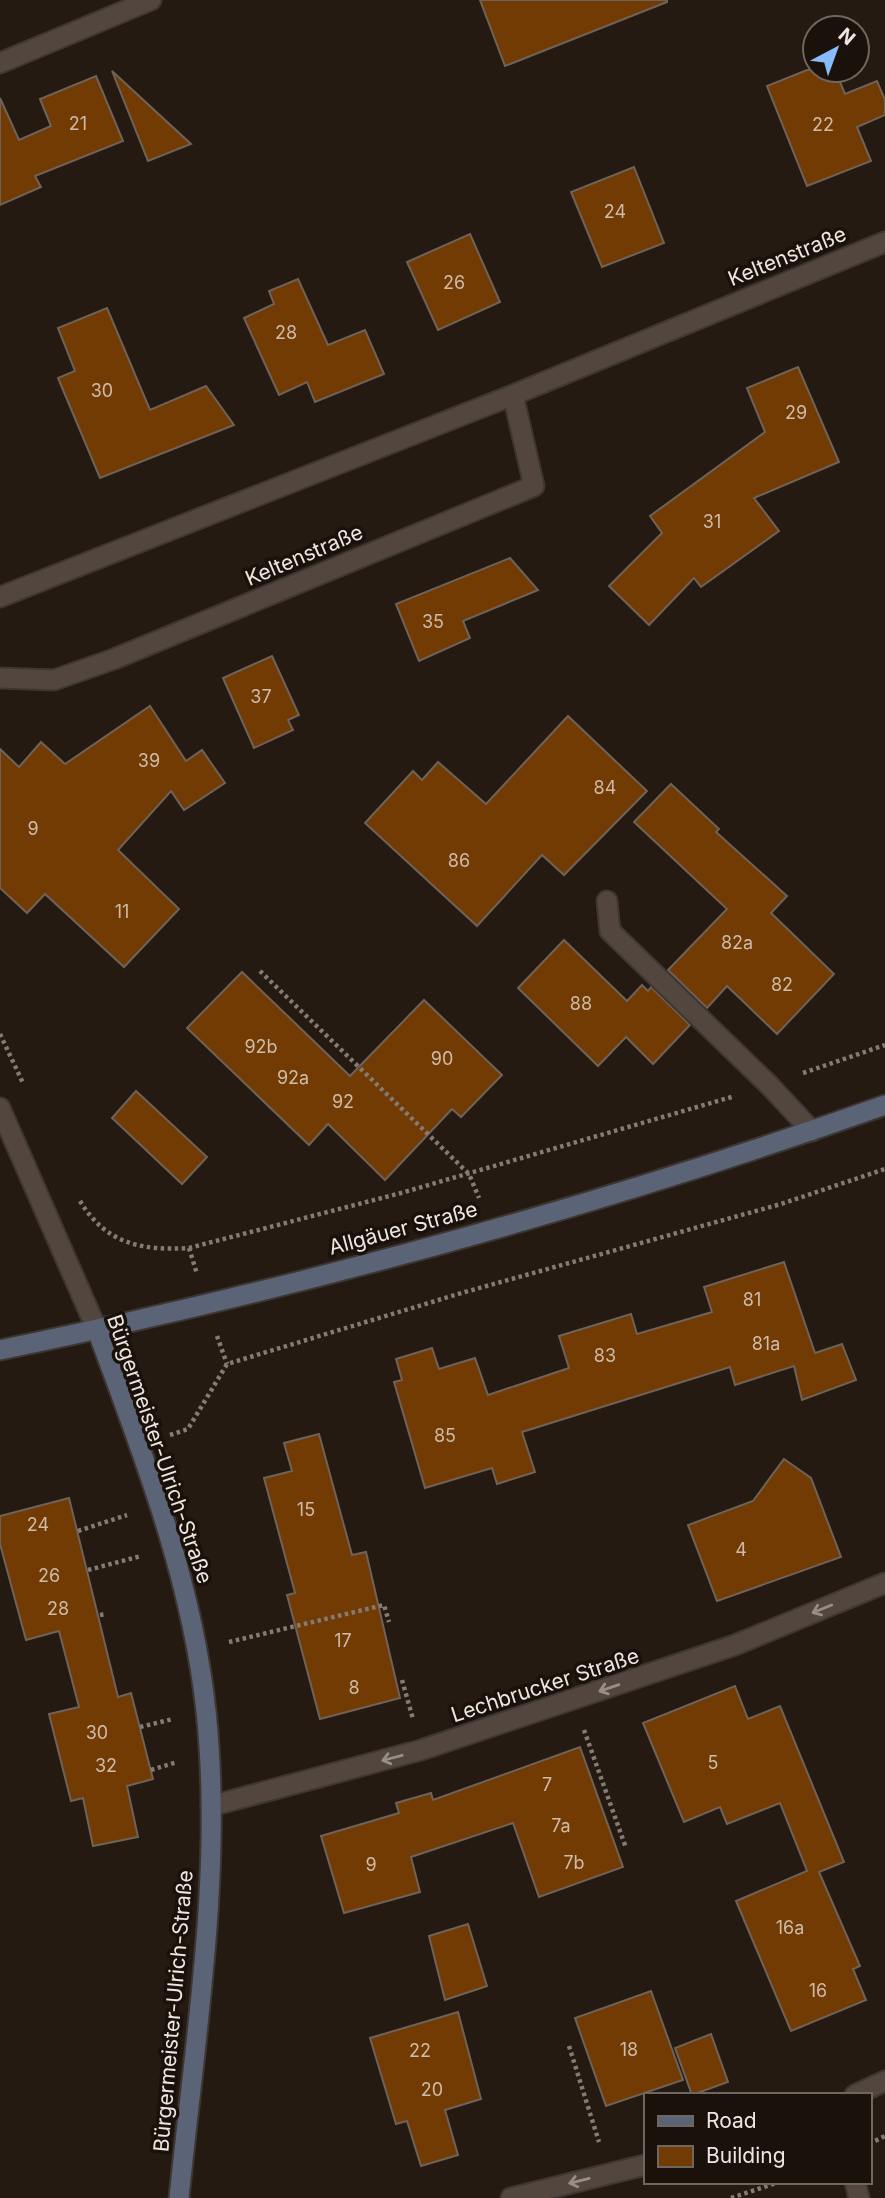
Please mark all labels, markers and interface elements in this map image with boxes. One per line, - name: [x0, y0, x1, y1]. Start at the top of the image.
- north arrow: [801, 14, 871, 84]
- text: N: [834, 23, 860, 50]
- house number: 21: [69, 113, 87, 134]
- house number: 22: [812, 114, 834, 135]
- house number: 24: [604, 201, 626, 222]
- street label: Keltenstraße: [724, 221, 850, 291]
- house number: 26: [443, 272, 465, 293]
- house number: 28: [275, 322, 297, 343]
- house number: 30: [91, 380, 113, 401]
- house number: 29: [785, 402, 807, 423]
- house number: 31: [703, 511, 721, 532]
- street label: Keltenstraße: [242, 519, 366, 591]
- house number: 35: [422, 611, 444, 632]
- house number: 37: [250, 686, 272, 707]
- house number: 39: [138, 750, 160, 771]
- house number: 84: [594, 777, 616, 798]
- house number: 9: [27, 818, 39, 839]
- house number: 86: [448, 850, 470, 871]
- house number: 11: [115, 901, 129, 922]
- house number: 82a: [721, 932, 753, 953]
- house number: 82: [771, 974, 793, 995]
- house number: 88: [570, 993, 592, 1014]
- house number: 92b: [244, 1036, 278, 1057]
- house number: 90: [431, 1048, 453, 1069]
- house number: 92a: [277, 1067, 309, 1088]
- house number: 92: [332, 1091, 354, 1112]
- street label: Allgäuer Straße: [326, 1196, 480, 1260]
- house number: 81: [743, 1289, 761, 1310]
- street label: Bürgermeister-Ulrich-Straße: [102, 1311, 218, 1587]
- house number: 81a: [752, 1333, 780, 1354]
- house number: 83: [594, 1345, 616, 1366]
- house number: 85: [434, 1425, 456, 1446]
- house number: 15: [297, 1499, 315, 1520]
- house number: 24: [27, 1514, 49, 1535]
- house number: 4: [735, 1539, 747, 1560]
- house number: 26: [38, 1565, 60, 1586]
- house number: 28: [47, 1598, 69, 1619]
- one-way arrow: [812, 1603, 833, 1616]
- house number: 17: [334, 1630, 352, 1651]
- street label: Lechbrucker Straße: [448, 1643, 642, 1727]
- house number: 8: [348, 1677, 360, 1698]
- one-way arrow: [598, 1683, 620, 1695]
- house number: 30: [86, 1722, 108, 1743]
- one-way arrow: [381, 1752, 404, 1765]
- house number: 5: [708, 1752, 718, 1773]
- house number: 32: [95, 1755, 117, 1776]
- house number: 7: [542, 1774, 552, 1795]
- house number: 7a: [551, 1815, 571, 1836]
- house number: 7b: [563, 1852, 585, 1873]
- house number: 9: [365, 1854, 377, 1875]
- street label: Bürgermeister-Ulrich-Straße: [148, 1869, 198, 2153]
- house number: 16a: [776, 1917, 804, 1938]
- house number: 16: [809, 1980, 827, 2001]
- house number: 18: [620, 2039, 638, 2060]
- house number: 22: [409, 2040, 431, 2061]
- house number: 20: [421, 2079, 443, 2100]
- legend: [644, 2093, 871, 2184]
- text: Road: [706, 2108, 757, 2133]
- text: Building: [706, 2143, 786, 2168]
- one-way arrow: [568, 2175, 591, 2188]

